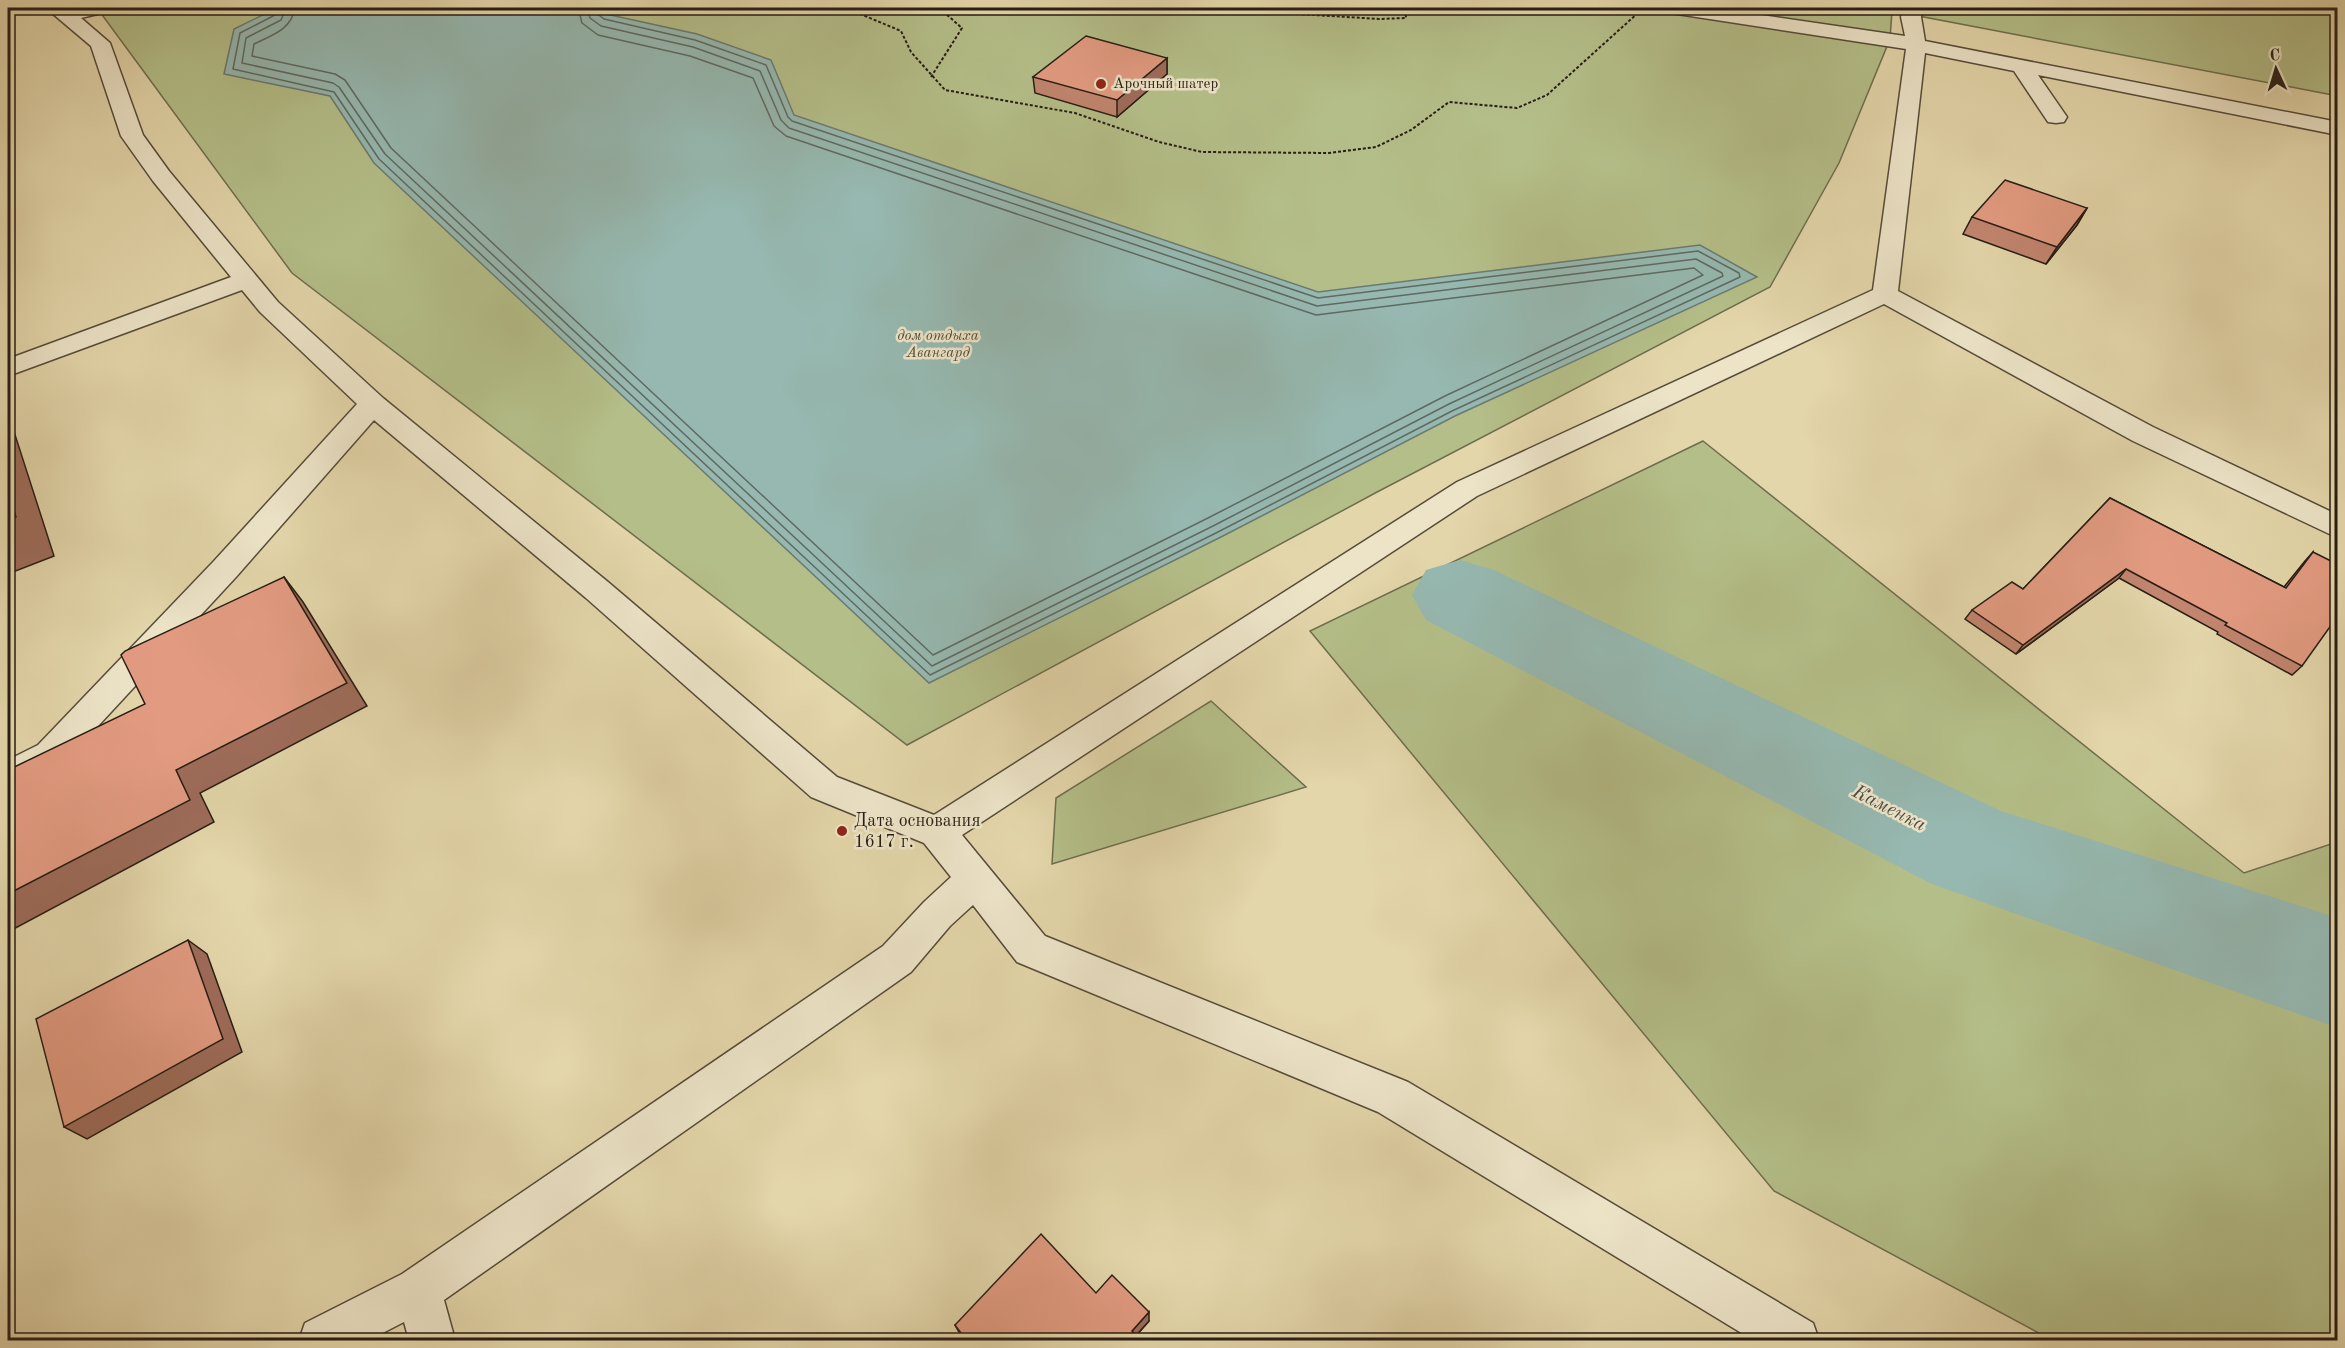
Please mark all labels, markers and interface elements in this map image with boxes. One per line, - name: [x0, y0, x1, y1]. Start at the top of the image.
- north arrow: [2246, 39, 2306, 99]
- text: С: [2269, 48, 2281, 64]
- marker: Арочный шатер: [1094, 77, 1108, 91]
- place label: Арочный шатер: [1113, 77, 1218, 92]
- park label: дом отдыха Авангард: [897, 329, 979, 361]
- water label: Каменка: [1848, 782, 1929, 836]
- place label: Дата основания 1617 г.: [854, 812, 981, 851]
- marker: Дата основания 1617 г.: [835, 824, 849, 838]

